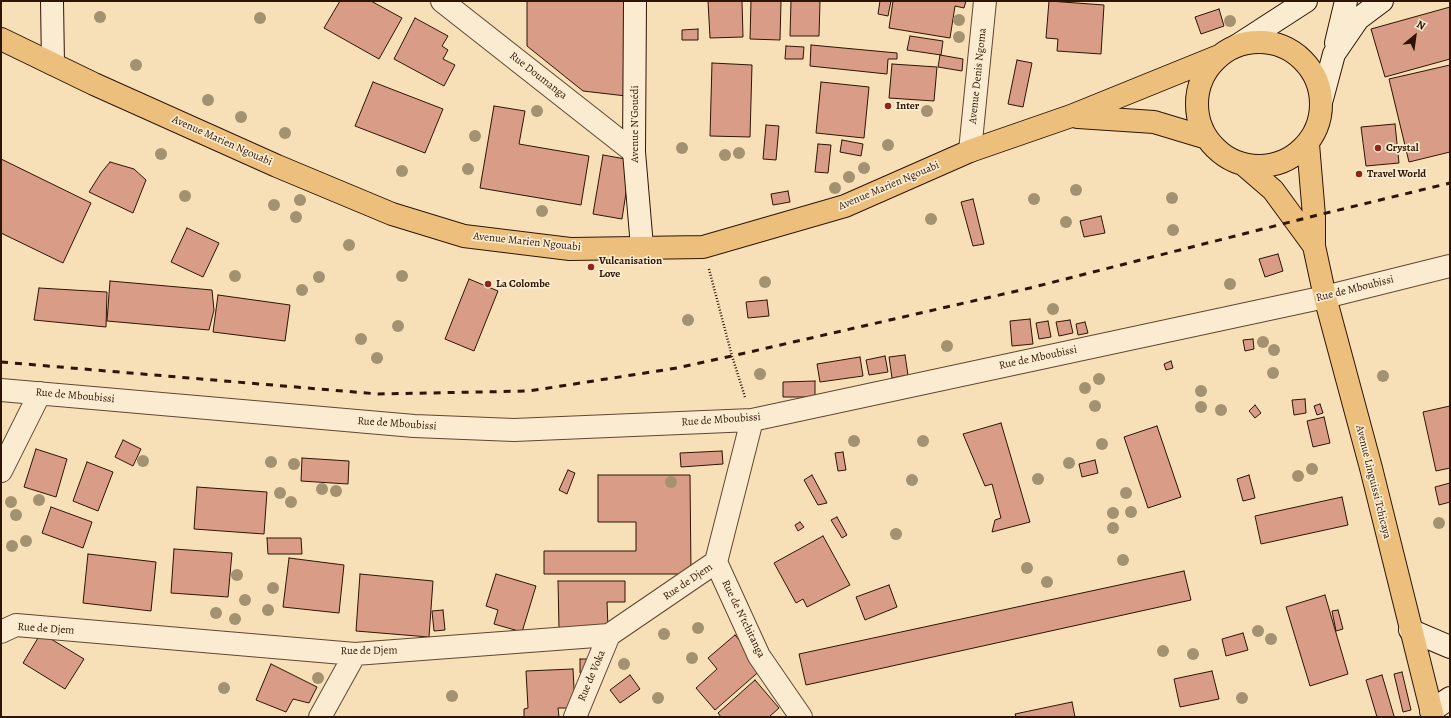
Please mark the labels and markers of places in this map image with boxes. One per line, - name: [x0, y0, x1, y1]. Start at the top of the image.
- place label: Inter: [896, 99, 919, 113]
- marker: Inter: [883, 101, 893, 111]
- place label: Crystal: [1386, 141, 1419, 155]
- marker: Crystal: [1373, 143, 1383, 153]
- place label: Travel World: [1367, 167, 1426, 181]
- marker: Travel World: [1354, 169, 1364, 179]
- place label: Vulcanisation Love: [599, 254, 662, 280]
- marker: Vulcanisation Love: [586, 262, 596, 272]
- place label: La Colombe: [496, 277, 550, 291]
- marker: La Colombe: [483, 279, 493, 289]

